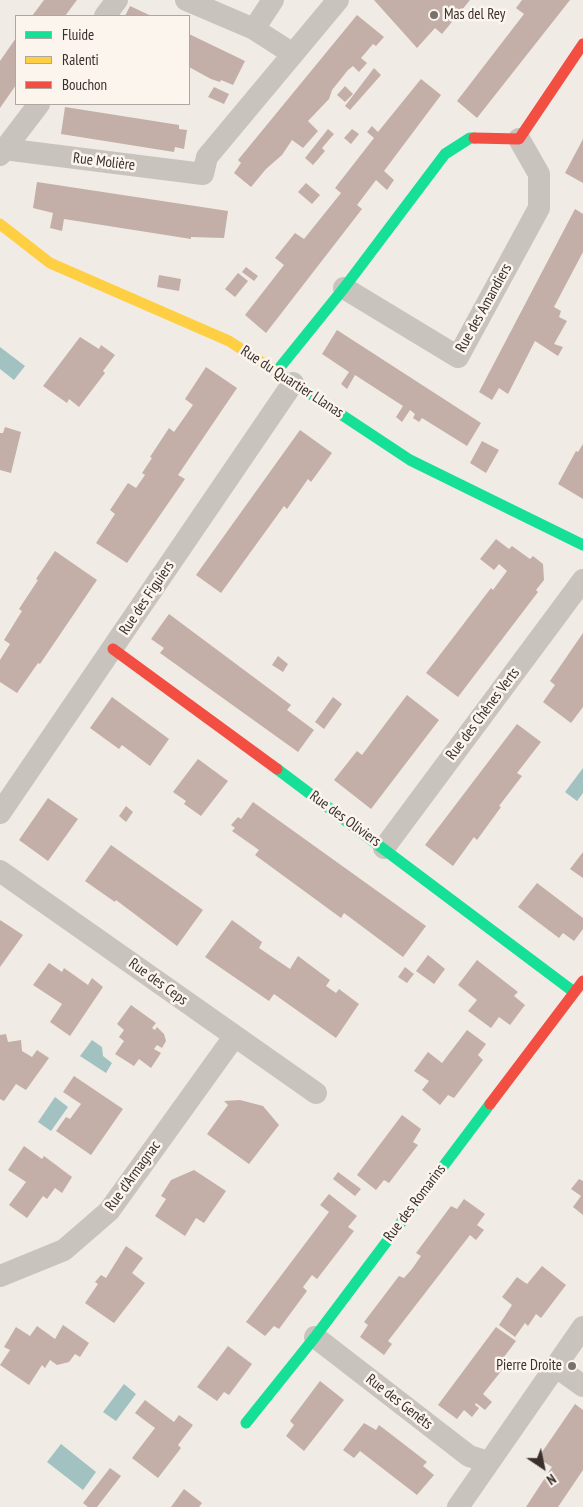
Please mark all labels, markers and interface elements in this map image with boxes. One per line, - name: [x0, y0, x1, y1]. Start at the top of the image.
- place label: Mas del Rey: [444, 6, 505, 24]
- marker: Mas del Rey: [428, 9, 440, 21]
- legend: [15, 15, 190, 105]
- text: Fluide: [62, 25, 94, 44]
- text: Ralenti: [62, 50, 99, 69]
- text: Bouchon: [62, 75, 107, 94]
- street label: Rue Molière: [72, 149, 136, 175]
- street label: Rue des Amandiers: [452, 261, 516, 355]
- street label: Rue du Quartier Llanas: [237, 342, 347, 422]
- street label: Rue des Figuiers: [116, 558, 178, 638]
- street label: Rue des Chênes Verts: [442, 664, 524, 764]
- street label: Rue des Oliviers: [306, 787, 384, 851]
- street label: Rue des Ceps: [125, 955, 191, 1009]
- street label: Rue d'Armagnac: [102, 1137, 164, 1215]
- street label: Rue des Romarins: [380, 1161, 450, 1245]
- place label: Pierre Droite: [496, 1357, 562, 1375]
- marker: Pierre Droite: [566, 1360, 578, 1372]
- street label: Rue des Genêts: [362, 1370, 436, 1434]
- north arrow: [518, 1442, 568, 1492]
- text: N: [543, 1470, 560, 1489]

